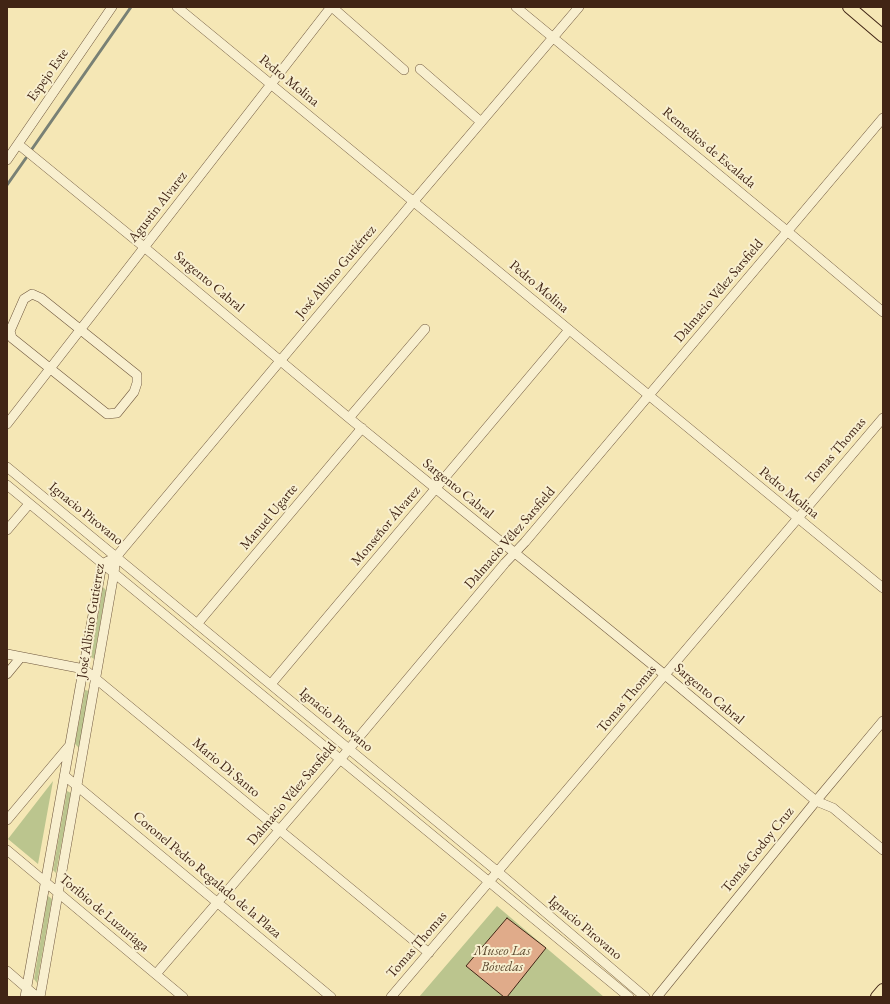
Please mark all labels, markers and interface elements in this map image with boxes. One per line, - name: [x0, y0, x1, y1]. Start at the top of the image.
- street label: Espejo Este: [24, 45, 72, 105]
- street label: Pedro Molina: [255, 52, 323, 110]
- street label: Remedios de Escalada: [659, 104, 759, 192]
- street label: Agustin Alvarez: [125, 168, 191, 246]
- street label: José Albino Gutiérrez: [292, 222, 380, 322]
- street label: Dalmacio Vélez Sarsfield: [671, 236, 767, 346]
- street label: Sargento Cabral: [171, 248, 247, 316]
- street label: Pedro Molina: [506, 257, 572, 317]
- street label: Tomas Thomas: [802, 414, 870, 488]
- street label: Sargento Cabral: [419, 455, 497, 523]
- street label: Pedro Molina: [755, 464, 823, 522]
- street label: Ignacio Pirovano: [45, 479, 127, 549]
- street label: Manuel Ugarte: [237, 481, 301, 553]
- street label: Monseñor Álvarez: [348, 483, 424, 569]
- street label: Dalmacio Vélez Sarsfield: [461, 484, 559, 592]
- street label: José Albino Gutierrez: [74, 562, 108, 680]
- street label: Sargento Cabral: [671, 660, 747, 728]
- street label: Tomas Thomas: [594, 662, 660, 736]
- street label: Ignacio Pirovano: [296, 684, 376, 756]
- street label: Mario Di Santo: [189, 735, 263, 801]
- street label: Dalmacio Vélez Sarsfield: [244, 739, 340, 849]
- street label: Tomás Godoy Cruz: [718, 804, 798, 896]
- street label: Coronel Pedro Regalado de la Plaza: [129, 808, 285, 942]
- street label: Toribio de Luzuriaga: [56, 870, 152, 956]
- street label: Ignacio Pirovano: [545, 892, 625, 964]
- street label: Tomas Thomas: [383, 908, 451, 982]
- park label: Museo Las Bóvedas: [474, 943, 530, 976]

